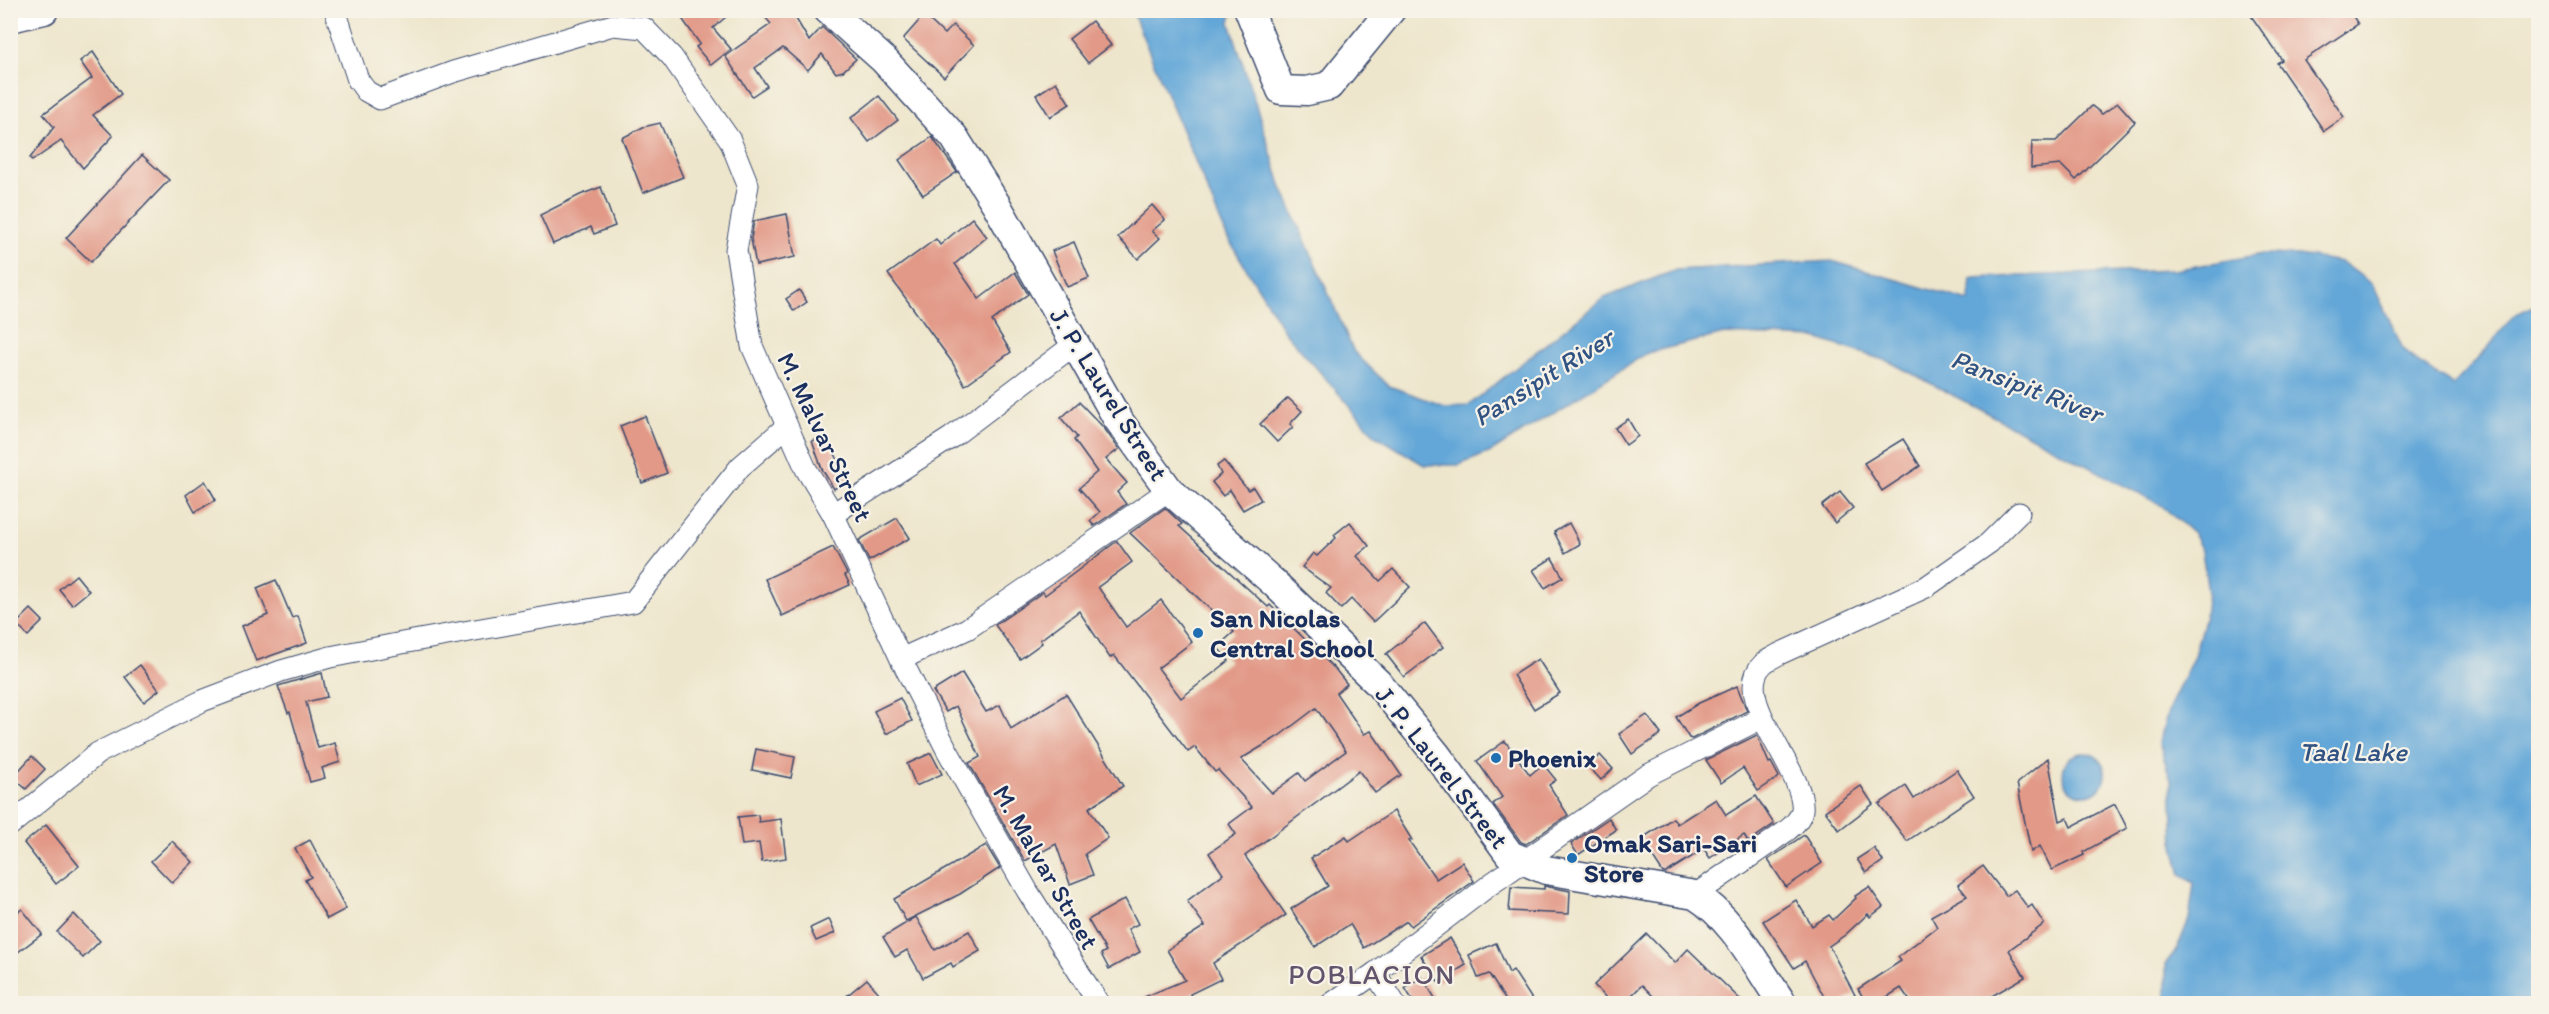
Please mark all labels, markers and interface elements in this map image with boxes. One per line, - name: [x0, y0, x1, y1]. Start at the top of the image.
- street label: J. P. Laurel Street: [1043, 301, 1175, 487]
- water label: Pansipit River: [1467, 319, 1622, 433]
- water label: Pansipit River: [1947, 342, 2110, 431]
- street label: M. Malvar Street: [770, 347, 880, 527]
- place label: San Nicolas Central School: [1210, 602, 1375, 664]
- marker: San Nicolas Central School: [1191, 626, 1205, 640]
- street label: J. P. Laurel Street: [1368, 679, 1516, 855]
- water label: Taal Lake: [2299, 735, 2408, 768]
- place label: Phoenix: [1508, 742, 1597, 774]
- marker: Phoenix: [1489, 751, 1503, 765]
- street label: M. Malvar Street: [986, 779, 1106, 955]
- place label: Omak Sari-Sari Store: [1584, 827, 1757, 889]
- marker: Omak Sari-Sari Store: [1565, 851, 1579, 865]
- district label: POBLACION: [1288, 957, 1456, 991]

